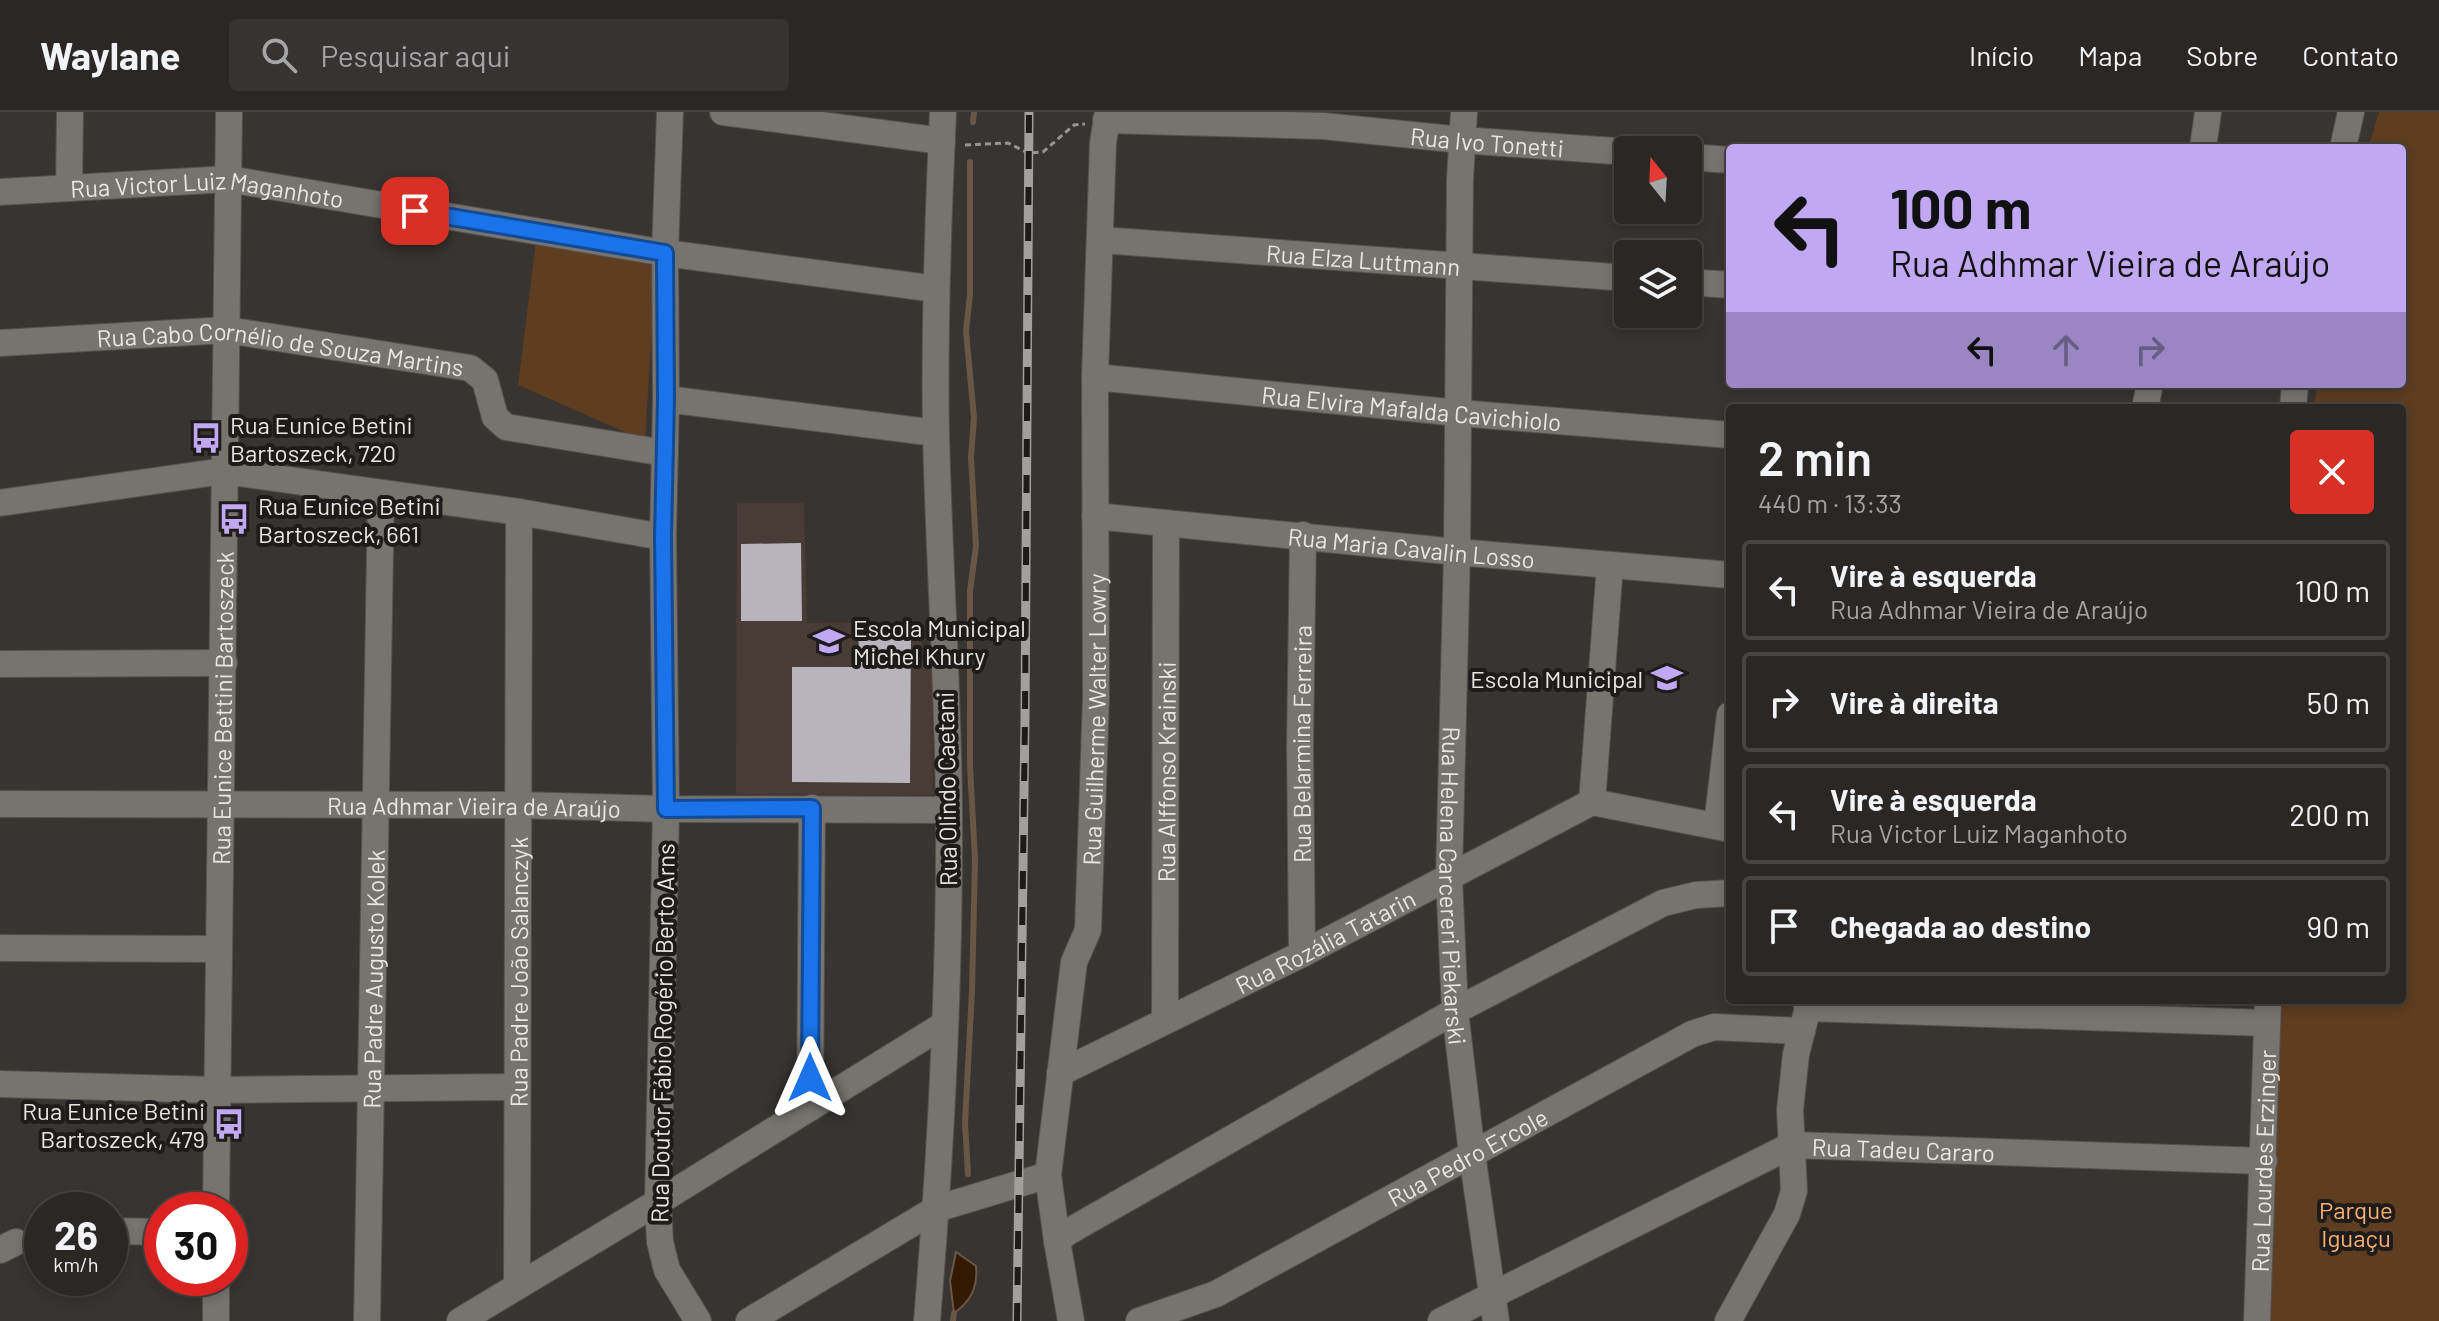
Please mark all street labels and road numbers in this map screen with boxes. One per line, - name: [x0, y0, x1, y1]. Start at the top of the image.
- street label: Rua Ivo Tonetti: [1409, 120, 1565, 162]
- street label: Rua Victor Luiz Maganhoto: [69, 164, 346, 213]
- street label: Rua Elza Luttmann: [1265, 238, 1461, 280]
- street label: Rua Cabo Cornélio de Souza Martins: [96, 316, 466, 381]
- street label: Rua Elvira Mafalda Cavichiolo: [1260, 379, 1562, 436]
- street label: Rua Maria Cavalin Losso: [1287, 521, 1536, 573]
- street label: Rua Eunice Bettini Bartoszeck: [206, 551, 238, 865]
- street label: Rua Guilherme Walter Lowry: [1076, 573, 1111, 866]
- street label: Rua Belarmina Ferreira: [1285, 625, 1316, 863]
- street label: Rua Alffonso Krainski: [1151, 662, 1180, 882]
- street label: Rua Olindo Caetani: [930, 692, 962, 886]
- street label: Rua Helena Carcereri Piekarski: [1434, 726, 1473, 1046]
- street label: Rua Adhmar Vieira de Araújo: [327, 790, 621, 822]
- street label: Rua Padre João Salanczyk: [503, 837, 533, 1107]
- street label: Rua Doutor Fábio Rogério Berto Arns: [644, 843, 680, 1223]
- street label: Rua Padre Augusto Kolek: [356, 849, 389, 1109]
- street label: Rua Rozália Tatarin: [1230, 883, 1420, 999]
- street label: Rua Lourdes Erzinger: [2244, 1049, 2281, 1273]
- street label: Rua Pedro Ercole: [1382, 1101, 1552, 1212]
- street label: Rua Tadeu Cararo: [1811, 1131, 1995, 1166]

